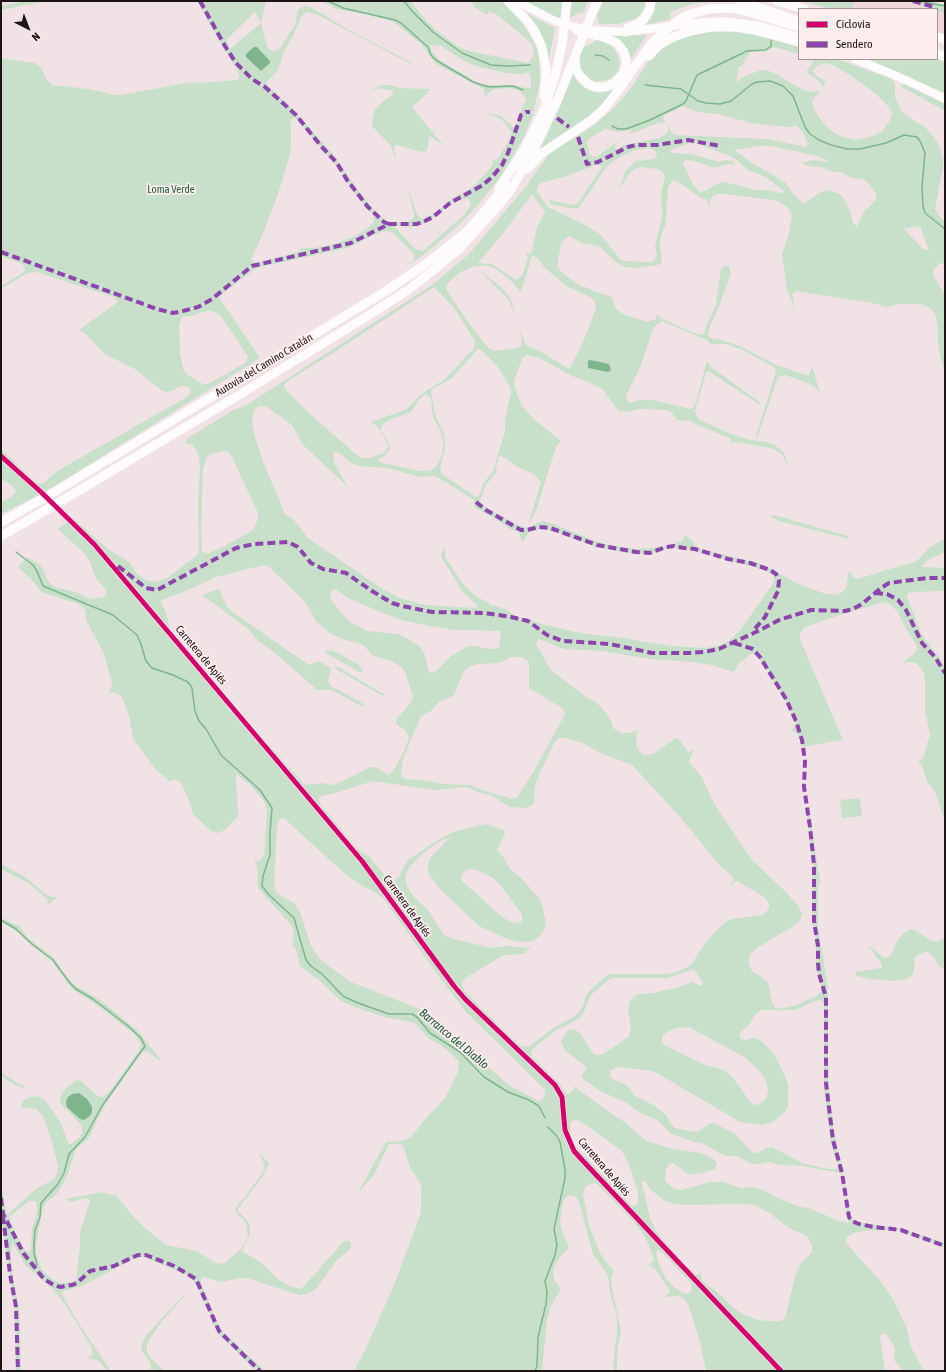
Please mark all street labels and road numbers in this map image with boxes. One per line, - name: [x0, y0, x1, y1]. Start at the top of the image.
- street label: Autovía del Camino Catalán: [213, 331, 315, 399]
- street label: Carretera de Apiés: [172, 623, 230, 687]
- street label: Carretera de Apiés: [380, 873, 434, 939]
- street label: Carretera de Apiés: [575, 1135, 633, 1199]

